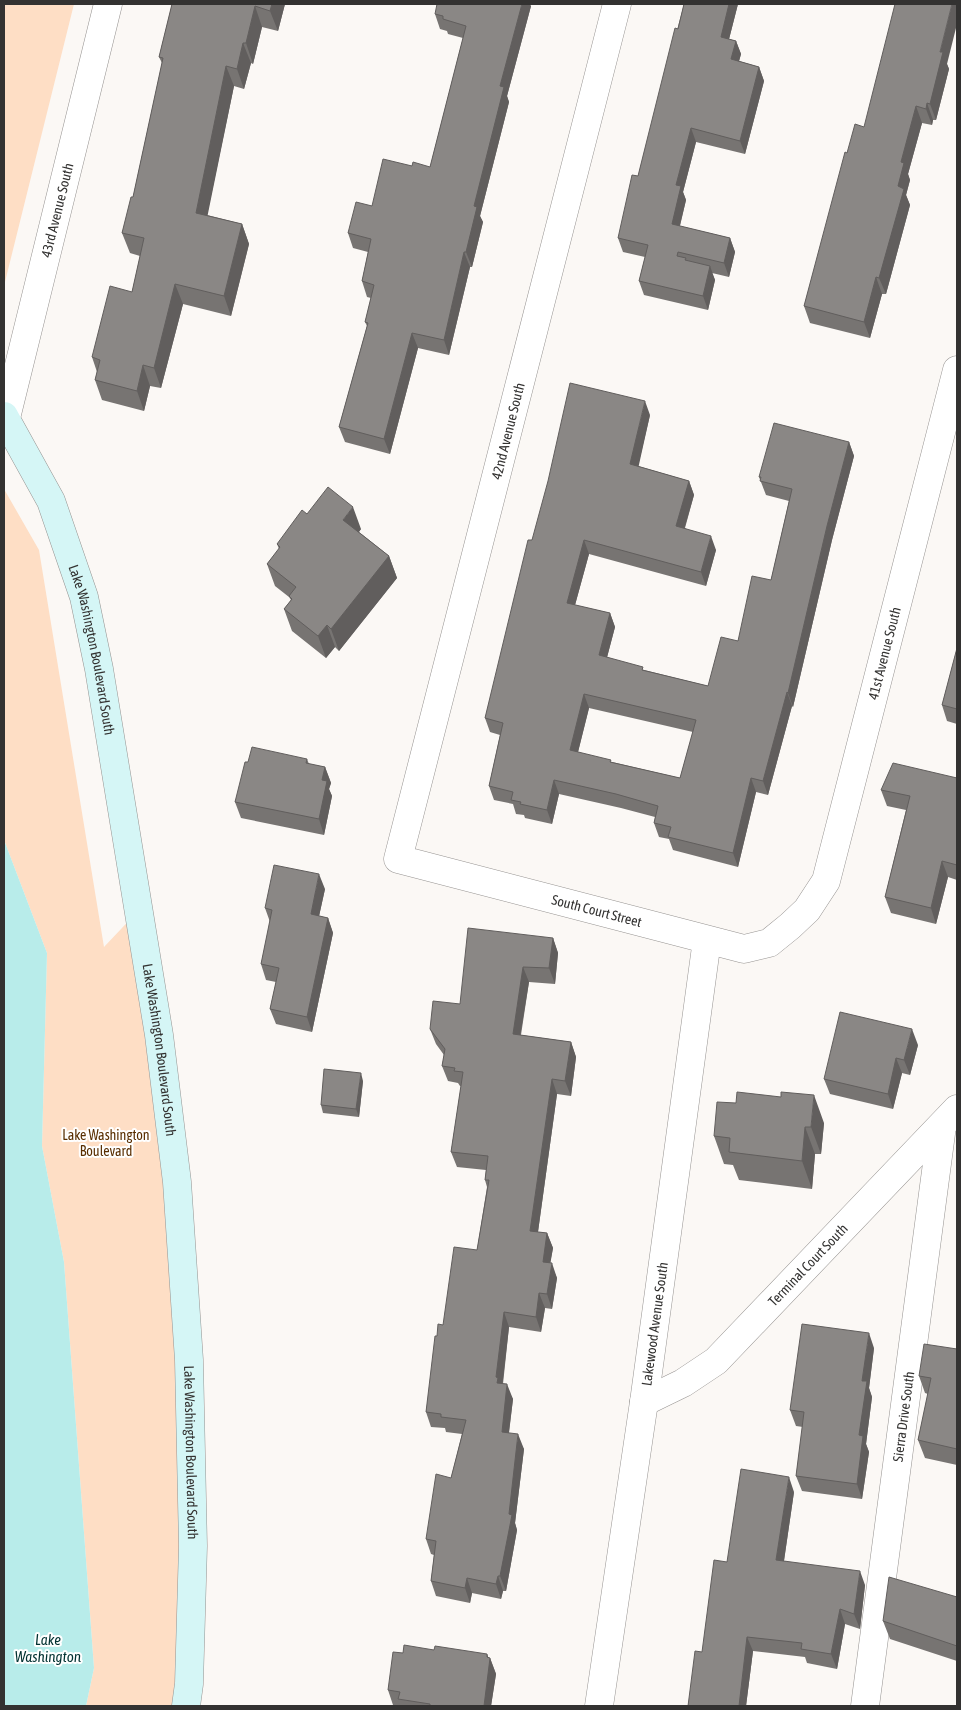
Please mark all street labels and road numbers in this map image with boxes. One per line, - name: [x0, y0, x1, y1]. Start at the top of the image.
- street label: 43rd Avenue South: [38, 161, 77, 259]
- street label: 42nd Avenue South: [488, 381, 528, 481]
- street label: Lake Washington Boulevard South: [65, 563, 118, 736]
- street label: 41st Avenue South: [865, 605, 904, 701]
- street label: South Court Street: [550, 891, 644, 930]
- street label: Lake Washington Boulevard South: [139, 963, 179, 1137]
- street label: Terminal Court South: [765, 1220, 851, 1309]
- street label: Lakewood Avenue South: [638, 1261, 671, 1387]
- street label: Lake Washington Boulevard South: [181, 1365, 201, 1540]
- street label: Sierra Drive South: [889, 1370, 917, 1463]

